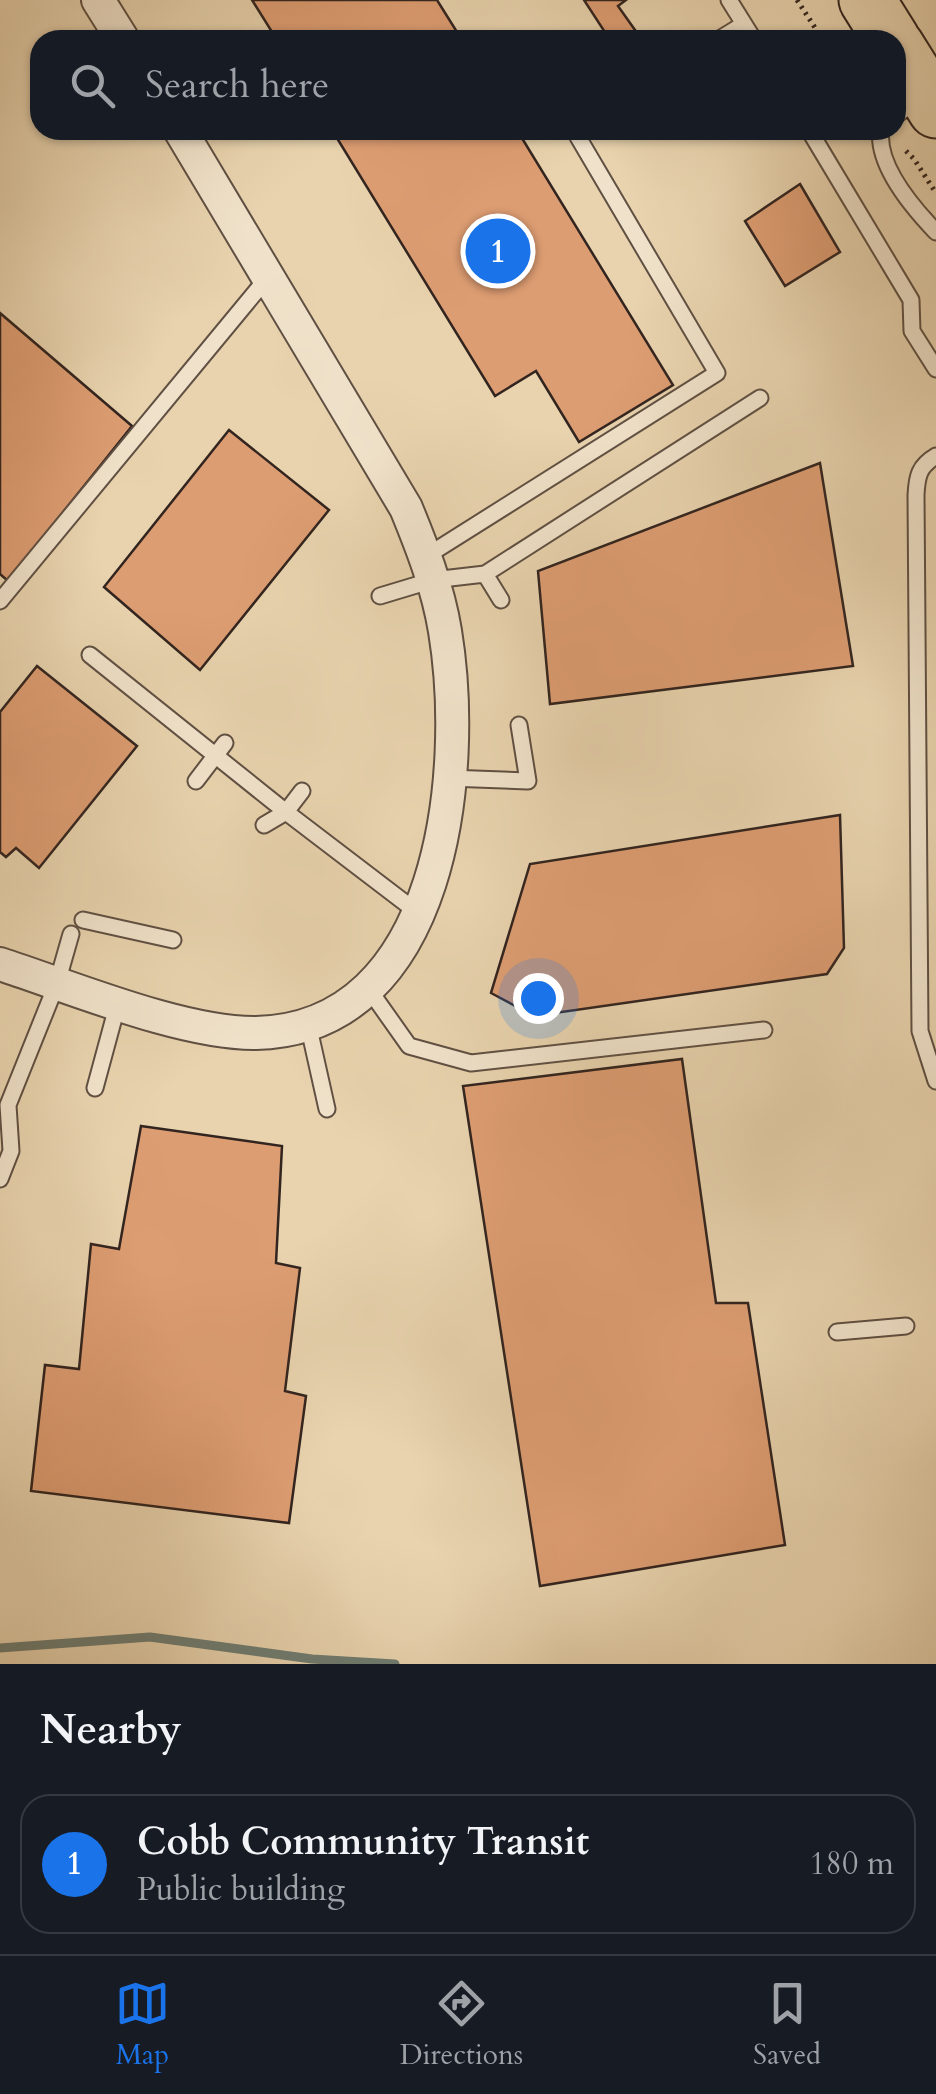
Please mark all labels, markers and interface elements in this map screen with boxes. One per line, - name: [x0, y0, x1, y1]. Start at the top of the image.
- search box: [30, 30, 906, 140]
- icon: search: [65, 58, 120, 113]
- text: Search here: [145, 59, 329, 111]
- pin: 1: [466, 214, 530, 288]
- your location: [513, 973, 564, 1024]
- text: Nearby: [40, 1701, 182, 1758]
- text: Cobb Community Transit: [137, 1816, 589, 1868]
- text: 1: [66, 1842, 83, 1886]
- text: 180 m: [809, 1842, 894, 1886]
- text: Public building: [137, 1868, 345, 1912]
- tab: Map: [115, 1976, 170, 2074]
- tab: Directions: [400, 1976, 523, 2074]
- tab: Saved: [753, 1976, 821, 2074]

